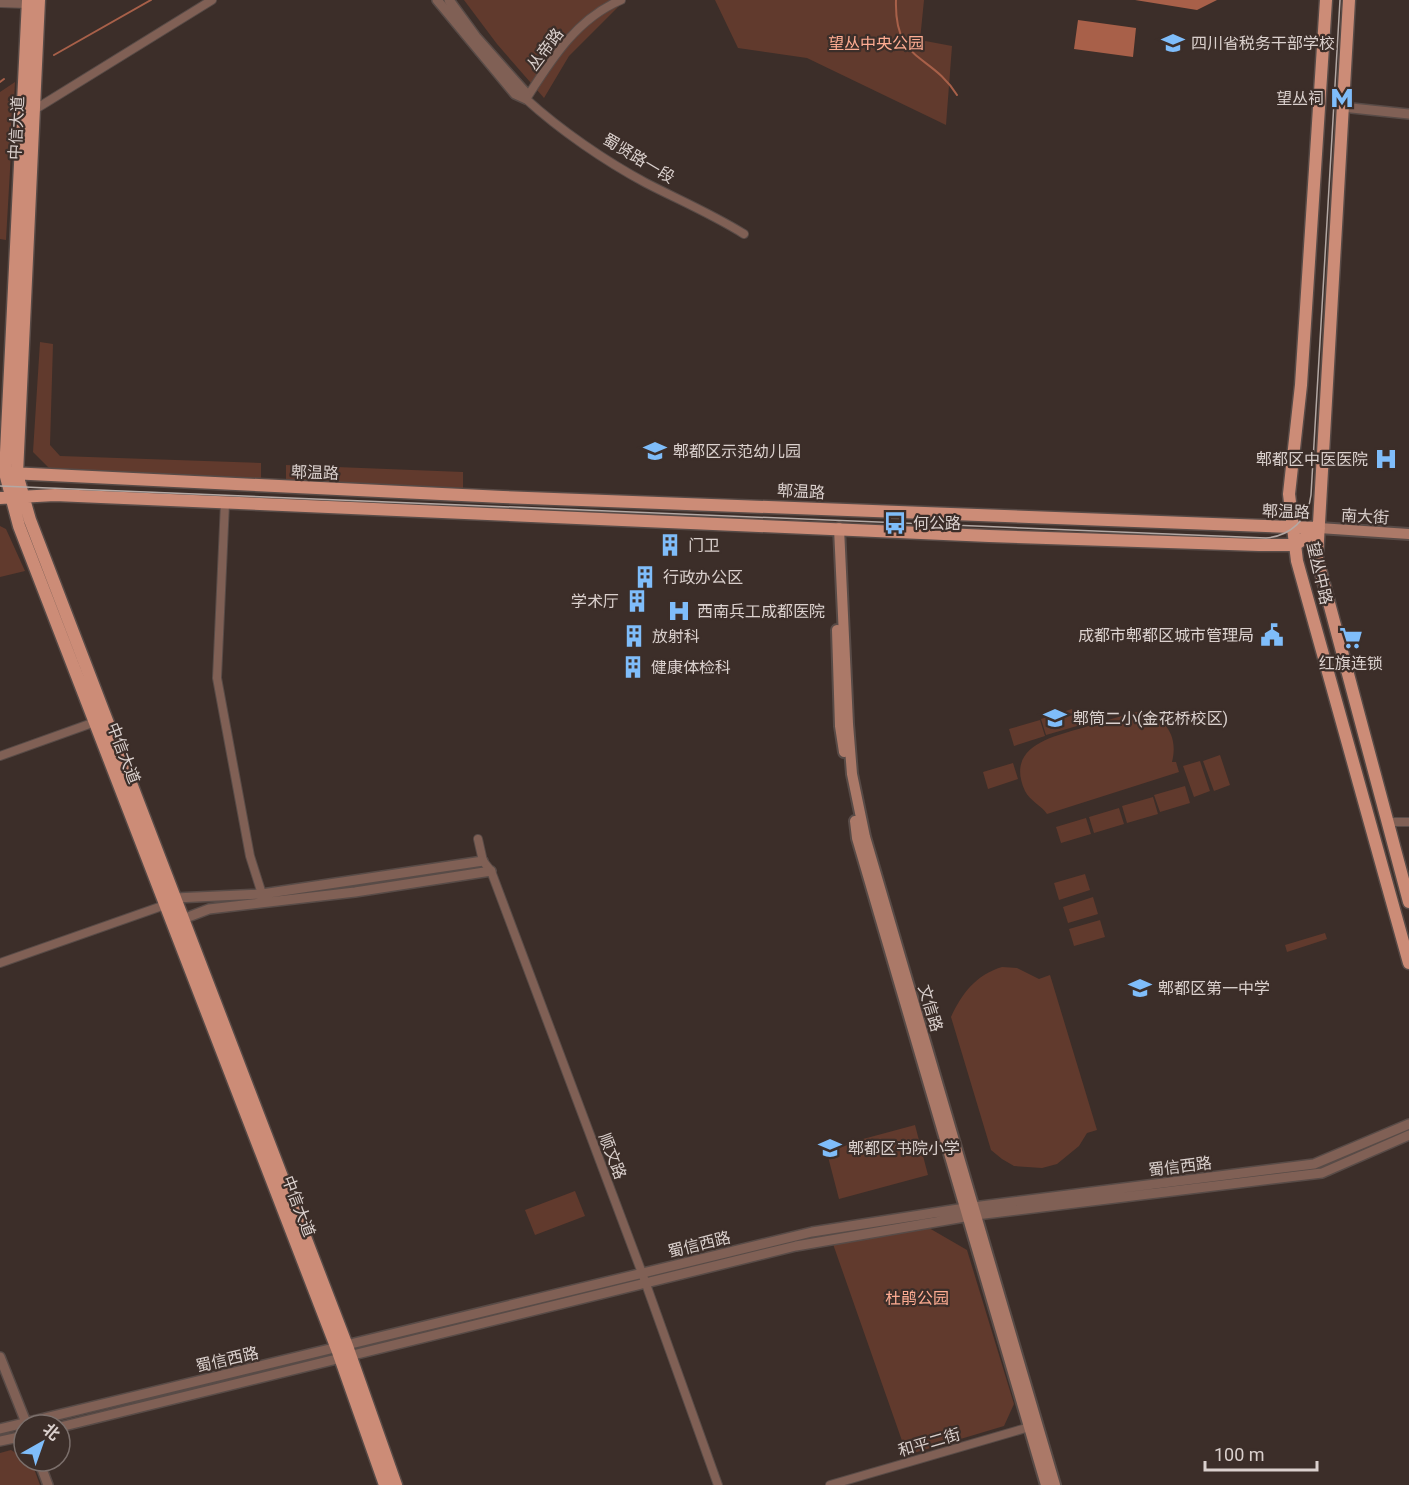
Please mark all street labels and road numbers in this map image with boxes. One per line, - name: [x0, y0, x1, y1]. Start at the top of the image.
- street label: 丛帝路: [523, 24, 567, 74]
- street label: 中信大道: [5, 96, 28, 160]
- street label: 蜀贤路一段: [600, 130, 678, 187]
- street label: 郫温路: [291, 462, 339, 483]
- street label: 郫温路: [777, 481, 825, 502]
- street label: 郫温路: [1262, 501, 1310, 522]
- street label: 南大街: [1341, 506, 1389, 527]
- street label: 望丛中路: [1303, 540, 1336, 606]
- street label: 中信大道: [103, 720, 144, 786]
- street label: 文信路: [914, 982, 947, 1034]
- street label: 顺文路: [595, 1130, 630, 1182]
- street label: 蜀信西路: [1147, 1153, 1213, 1180]
- street label: 中信大道: [278, 1173, 319, 1239]
- street label: 蜀信西路: [666, 1228, 732, 1261]
- street label: 蜀信西路: [194, 1343, 260, 1376]
- street label: 和平二街: [896, 1425, 963, 1460]

